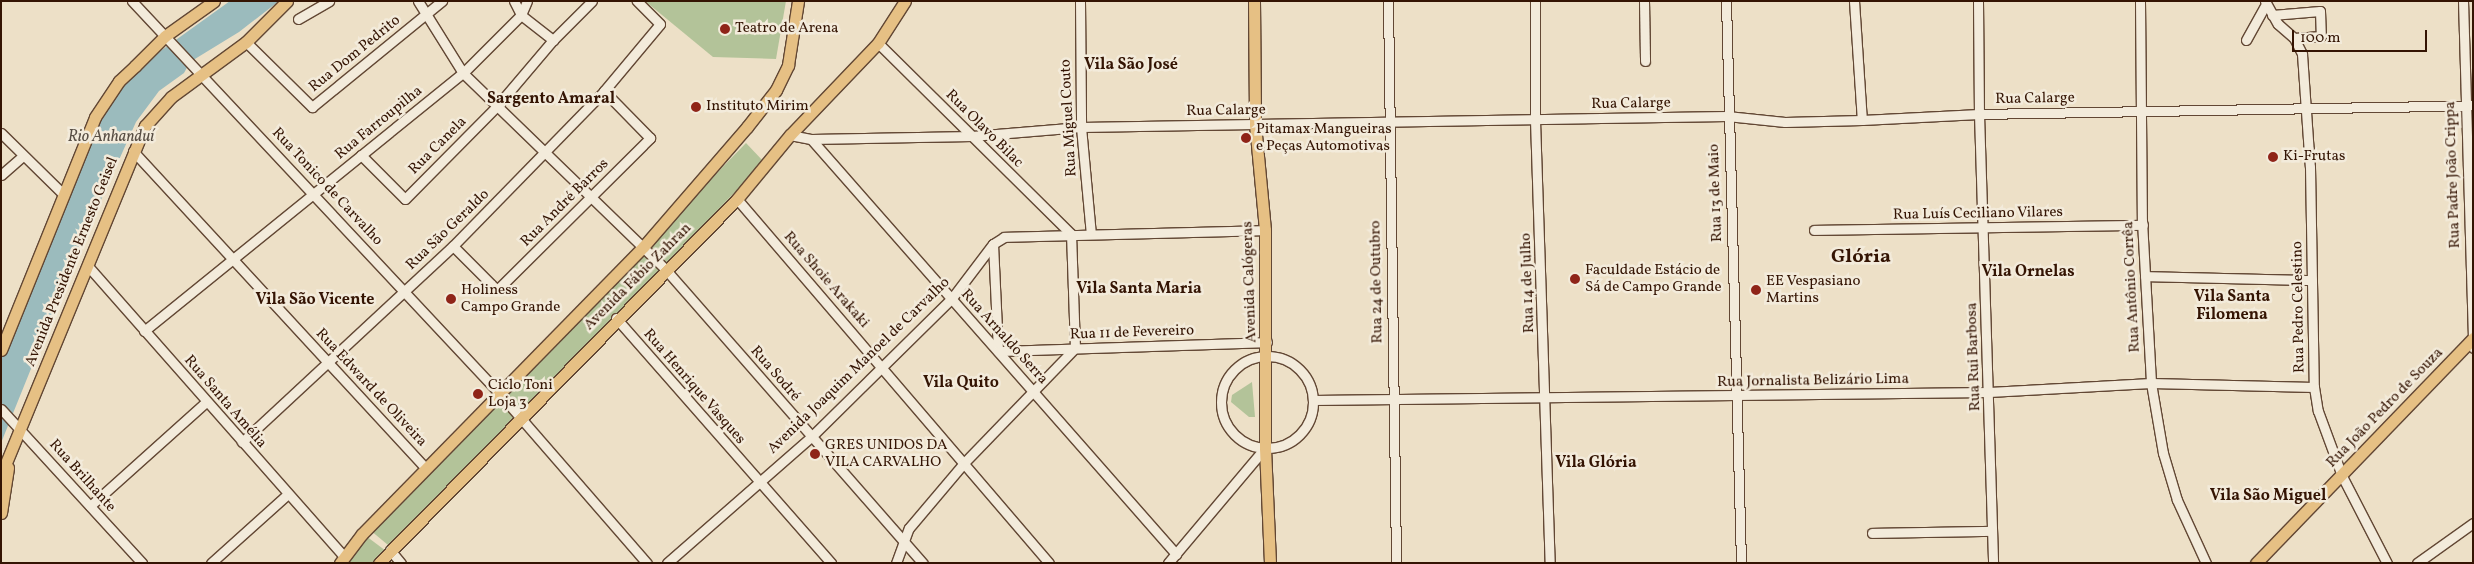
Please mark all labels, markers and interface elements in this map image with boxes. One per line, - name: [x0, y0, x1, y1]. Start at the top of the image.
- street label: Rua Dom Pedrito: [306, 12, 404, 96]
- place label: Teatro de Arena: [735, 20, 839, 38]
- scale bar: [2294, 20, 2429, 52]
- marker: Teatro de Arena: [719, 23, 731, 35]
- text: 100 m: [2300, 28, 2340, 49]
- district label: Vila São José: [1084, 55, 1178, 75]
- street label: Rua Miguel Couto: [1057, 59, 1081, 177]
- street label: Rua Farroupilha: [332, 82, 426, 164]
- street label: Rua Olavo Bilac: [941, 86, 1027, 172]
- district label: Sargento Amaral: [487, 89, 615, 109]
- street label: Rua Calarge: [1995, 89, 2075, 109]
- street label: Rua Calarge: [1591, 94, 1671, 114]
- place label: Instituto Mirim: [706, 98, 809, 116]
- marker: Instituto Mirim: [690, 101, 702, 113]
- street label: Rua Calarge: [1186, 101, 1266, 121]
- street label: Rua Padre João Crippa: [2441, 101, 2465, 249]
- street label: Rua Canela: [405, 113, 471, 179]
- place label: Pitamax Mangueiras e Peças Automotivas: [1256, 120, 1392, 155]
- street label: Rua Tonico de Carvalho: [268, 124, 386, 250]
- water label: Rio Anhanduí: [68, 127, 154, 147]
- marker: Pitamax Mangueiras e Peças Automotivas: [1240, 132, 1252, 144]
- street label: Rua 13 de Maio: [1705, 144, 1727, 242]
- place label: Ki-Frutas: [2283, 148, 2345, 166]
- marker: Ki-Frutas: [2267, 151, 2279, 163]
- street label: Avenida Presidente Ernesto Geisel: [22, 155, 122, 369]
- street label: Rua André Barros: [517, 155, 613, 251]
- street label: Rua São Geraldo: [403, 186, 493, 274]
- street label: Rua Luís Ceciliano Vilares: [1893, 204, 2063, 224]
- street label: Avenida Fábio Zahran: [581, 220, 695, 334]
- street label: Rua 24 de Outubro: [1367, 220, 1387, 344]
- street label: Avenida Calógeras: [1239, 221, 1261, 343]
- street label: Rua Antônio Corrêa: [2120, 221, 2144, 353]
- street label: Rua Shoie Arakaki: [779, 228, 873, 332]
- street label: Rua 14 de Julho: [1517, 233, 1539, 333]
- street label: Rua Pedro Celestino: [2289, 241, 2309, 373]
- district label: Glória: [1831, 245, 1891, 269]
- place label: Faculdade Estácio de Sá de Campo Grande: [1585, 261, 1722, 296]
- district label: Vila Ornelas: [1981, 262, 2075, 282]
- place label: EE Vespasiano Martins: [1766, 272, 1861, 307]
- marker: Faculdade Estácio de Sá de Campo Grande: [1569, 273, 1581, 285]
- street label: Avenida Joaquim Manoel de Carvalho: [764, 274, 954, 458]
- district label: Vila Santa Maria: [1076, 279, 1202, 299]
- place label: Holiness Campo Grande: [461, 281, 560, 316]
- marker: EE Vespasiano Martins: [1750, 284, 1762, 296]
- street label: Rua Arnaldo Serra: [957, 286, 1051, 388]
- district label: Vila Santa Filomena: [2194, 287, 2270, 325]
- district label: Vila São Vicente: [255, 290, 375, 310]
- marker: Holiness Campo Grande: [445, 293, 457, 305]
- street label: Rua Rui Barbosa: [1963, 302, 1985, 412]
- street label: Rua 11 de Fevereiro: [1070, 322, 1194, 344]
- street label: Rua Edward de Oliveira: [312, 325, 430, 451]
- street label: Rua Henrique Vasques: [639, 326, 749, 448]
- street label: Rua Sodré: [746, 343, 804, 405]
- street label: Rua João Pedro de Souza: [2323, 344, 2447, 472]
- street label: Rua Santa Amélia: [180, 352, 270, 452]
- street label: Rua Jornalista Belizário Lima: [1717, 370, 1909, 392]
- district label: Vila Quito: [923, 373, 999, 393]
- place label: Ciclo Toni Loja 3: [488, 376, 553, 411]
- marker: Ciclo Toni Loja 3: [472, 388, 484, 400]
- street label: Rua Brilhante: [45, 436, 119, 516]
- place label: GRES UNIDOS DA VILA CARVALHO: [825, 436, 947, 471]
- marker: GRES UNIDOS DA VILA CARVALHO: [809, 448, 821, 460]
- district label: Vila Glória: [1555, 453, 1637, 473]
- district label: Vila São Miguel: [2210, 486, 2326, 506]

